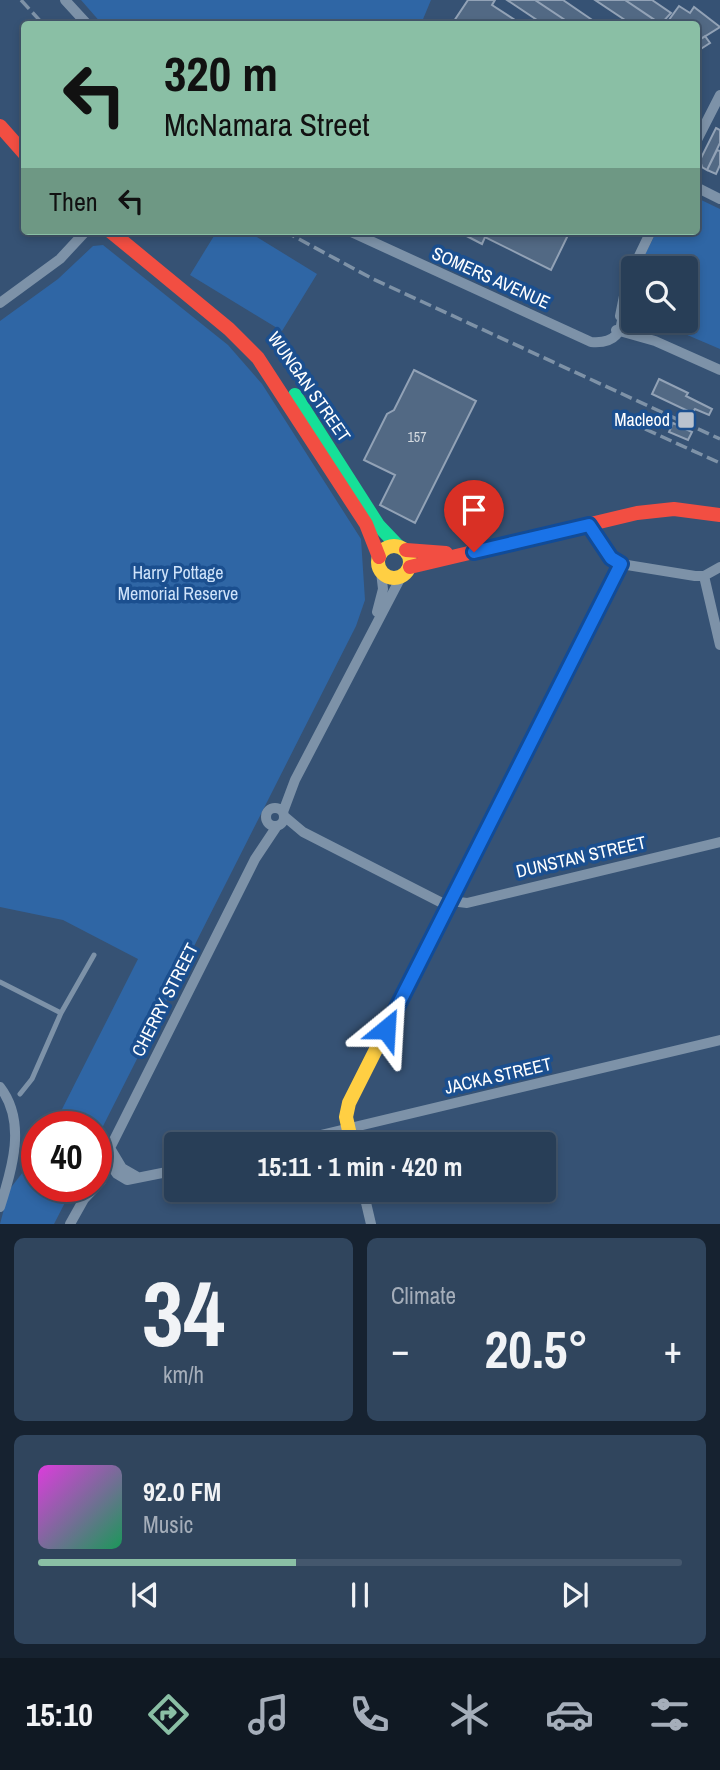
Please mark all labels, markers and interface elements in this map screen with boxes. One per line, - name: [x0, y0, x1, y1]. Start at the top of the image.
- text: 320 m: [164, 40, 278, 106]
- icon: left: [49, 49, 140, 140]
- text: McNamara Street: [164, 103, 370, 146]
- icon: left: [112, 182, 150, 220]
- text: Then: [49, 184, 98, 219]
- street label: SOMERS AVENUE: [428, 240, 554, 315]
- map controls: [621, 256, 698, 333]
- button: search: [621, 256, 698, 333]
- street label: WUNGAN STREET: [262, 326, 357, 447]
- place label: Macleod: [614, 407, 670, 432]
- marker: Macleod: [676, 410, 696, 430]
- house number: 157: [407, 428, 427, 446]
- pin: [444, 480, 504, 552]
- icon: arrive: [455, 491, 493, 529]
- park label: Harry Pottage Memorial Reserve: [118, 560, 238, 606]
- street label: DUNSTAN STREET: [513, 829, 648, 884]
- street label: CHERRY STREET: [125, 939, 204, 1061]
- position arrow: [349, 992, 423, 1066]
- street label: JACKA STREET: [442, 1051, 554, 1100]
- speed limit sign: 40: [21, 1111, 112, 1202]
- text: 15:11 · 1 min · 420 m: [257, 1149, 463, 1184]
- text: 34: [142, 1252, 225, 1374]
- text: Climate: [391, 1280, 456, 1311]
- text: 20.5°: [485, 1314, 588, 1384]
- text: −: [391, 1324, 409, 1375]
- text: +: [664, 1324, 682, 1375]
- text: km/h: [163, 1359, 204, 1390]
- text: 92.0 FM: [143, 1474, 221, 1509]
- text: Music: [143, 1509, 193, 1540]
- icon: previous: [126, 1576, 164, 1614]
- icon: pause: [341, 1576, 379, 1614]
- icon: next: [556, 1576, 594, 1614]
- icon: directions: [144, 1690, 193, 1739]
- icon: music: [244, 1690, 293, 1739]
- icon: phone: [345, 1690, 394, 1739]
- icon: climate: [445, 1690, 494, 1739]
- icon: car: [545, 1690, 594, 1739]
- icon: filters: [645, 1690, 694, 1739]
- text: 15:10: [26, 1693, 93, 1736]

